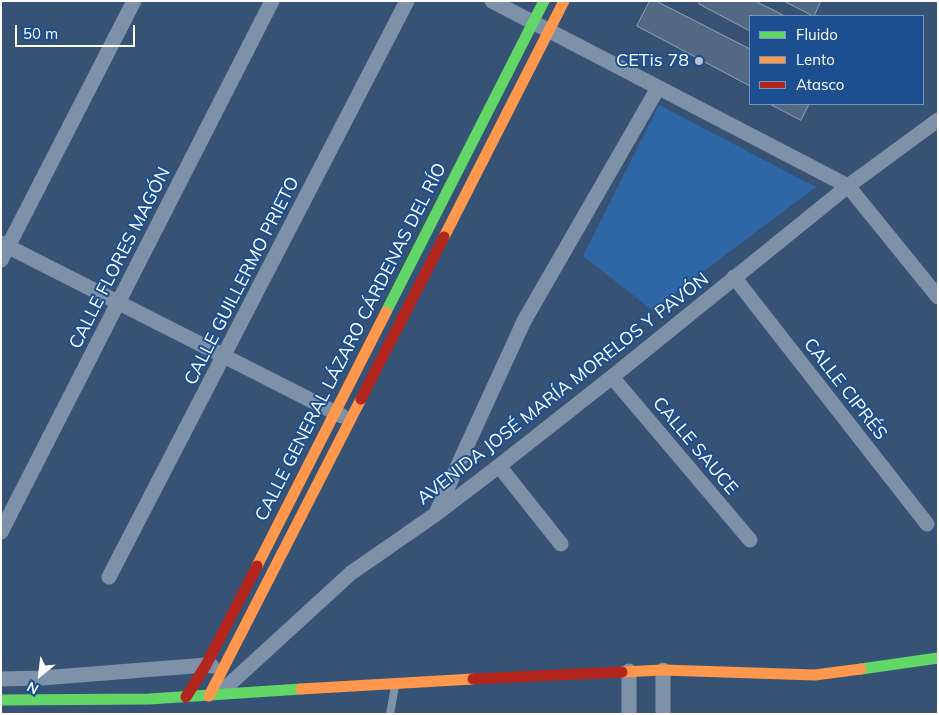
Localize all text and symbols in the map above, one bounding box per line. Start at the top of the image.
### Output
scale bar [18,15,138,47]
legend [749,15,924,105]
text: 50 m [23,24,58,43]
text: Fluido [796,25,838,44]
place label: CETis 78 [616,50,689,72]
text: Lento [796,50,835,69]
marker: CETis 78 [693,55,705,67]
text: Atasco [796,75,844,94]
street label: CALLE GENERAL LÁZARO CÁRDENAS DEL RÍO [251,159,451,525]
street label: CALLE FLORES MAGÓN [65,164,175,352]
street label: CALLE GUILLERMO PRIETO [180,173,304,389]
street label: AVENIDA JOSÉ MARÍA MORELOS Y PAVÓN [413,268,713,510]
street label: CALLE CIPRÉS [799,334,891,444]
street label: CALLE SAUCE [648,393,742,499]
north arrow [15,650,65,700]
text: N [24,678,42,699]

